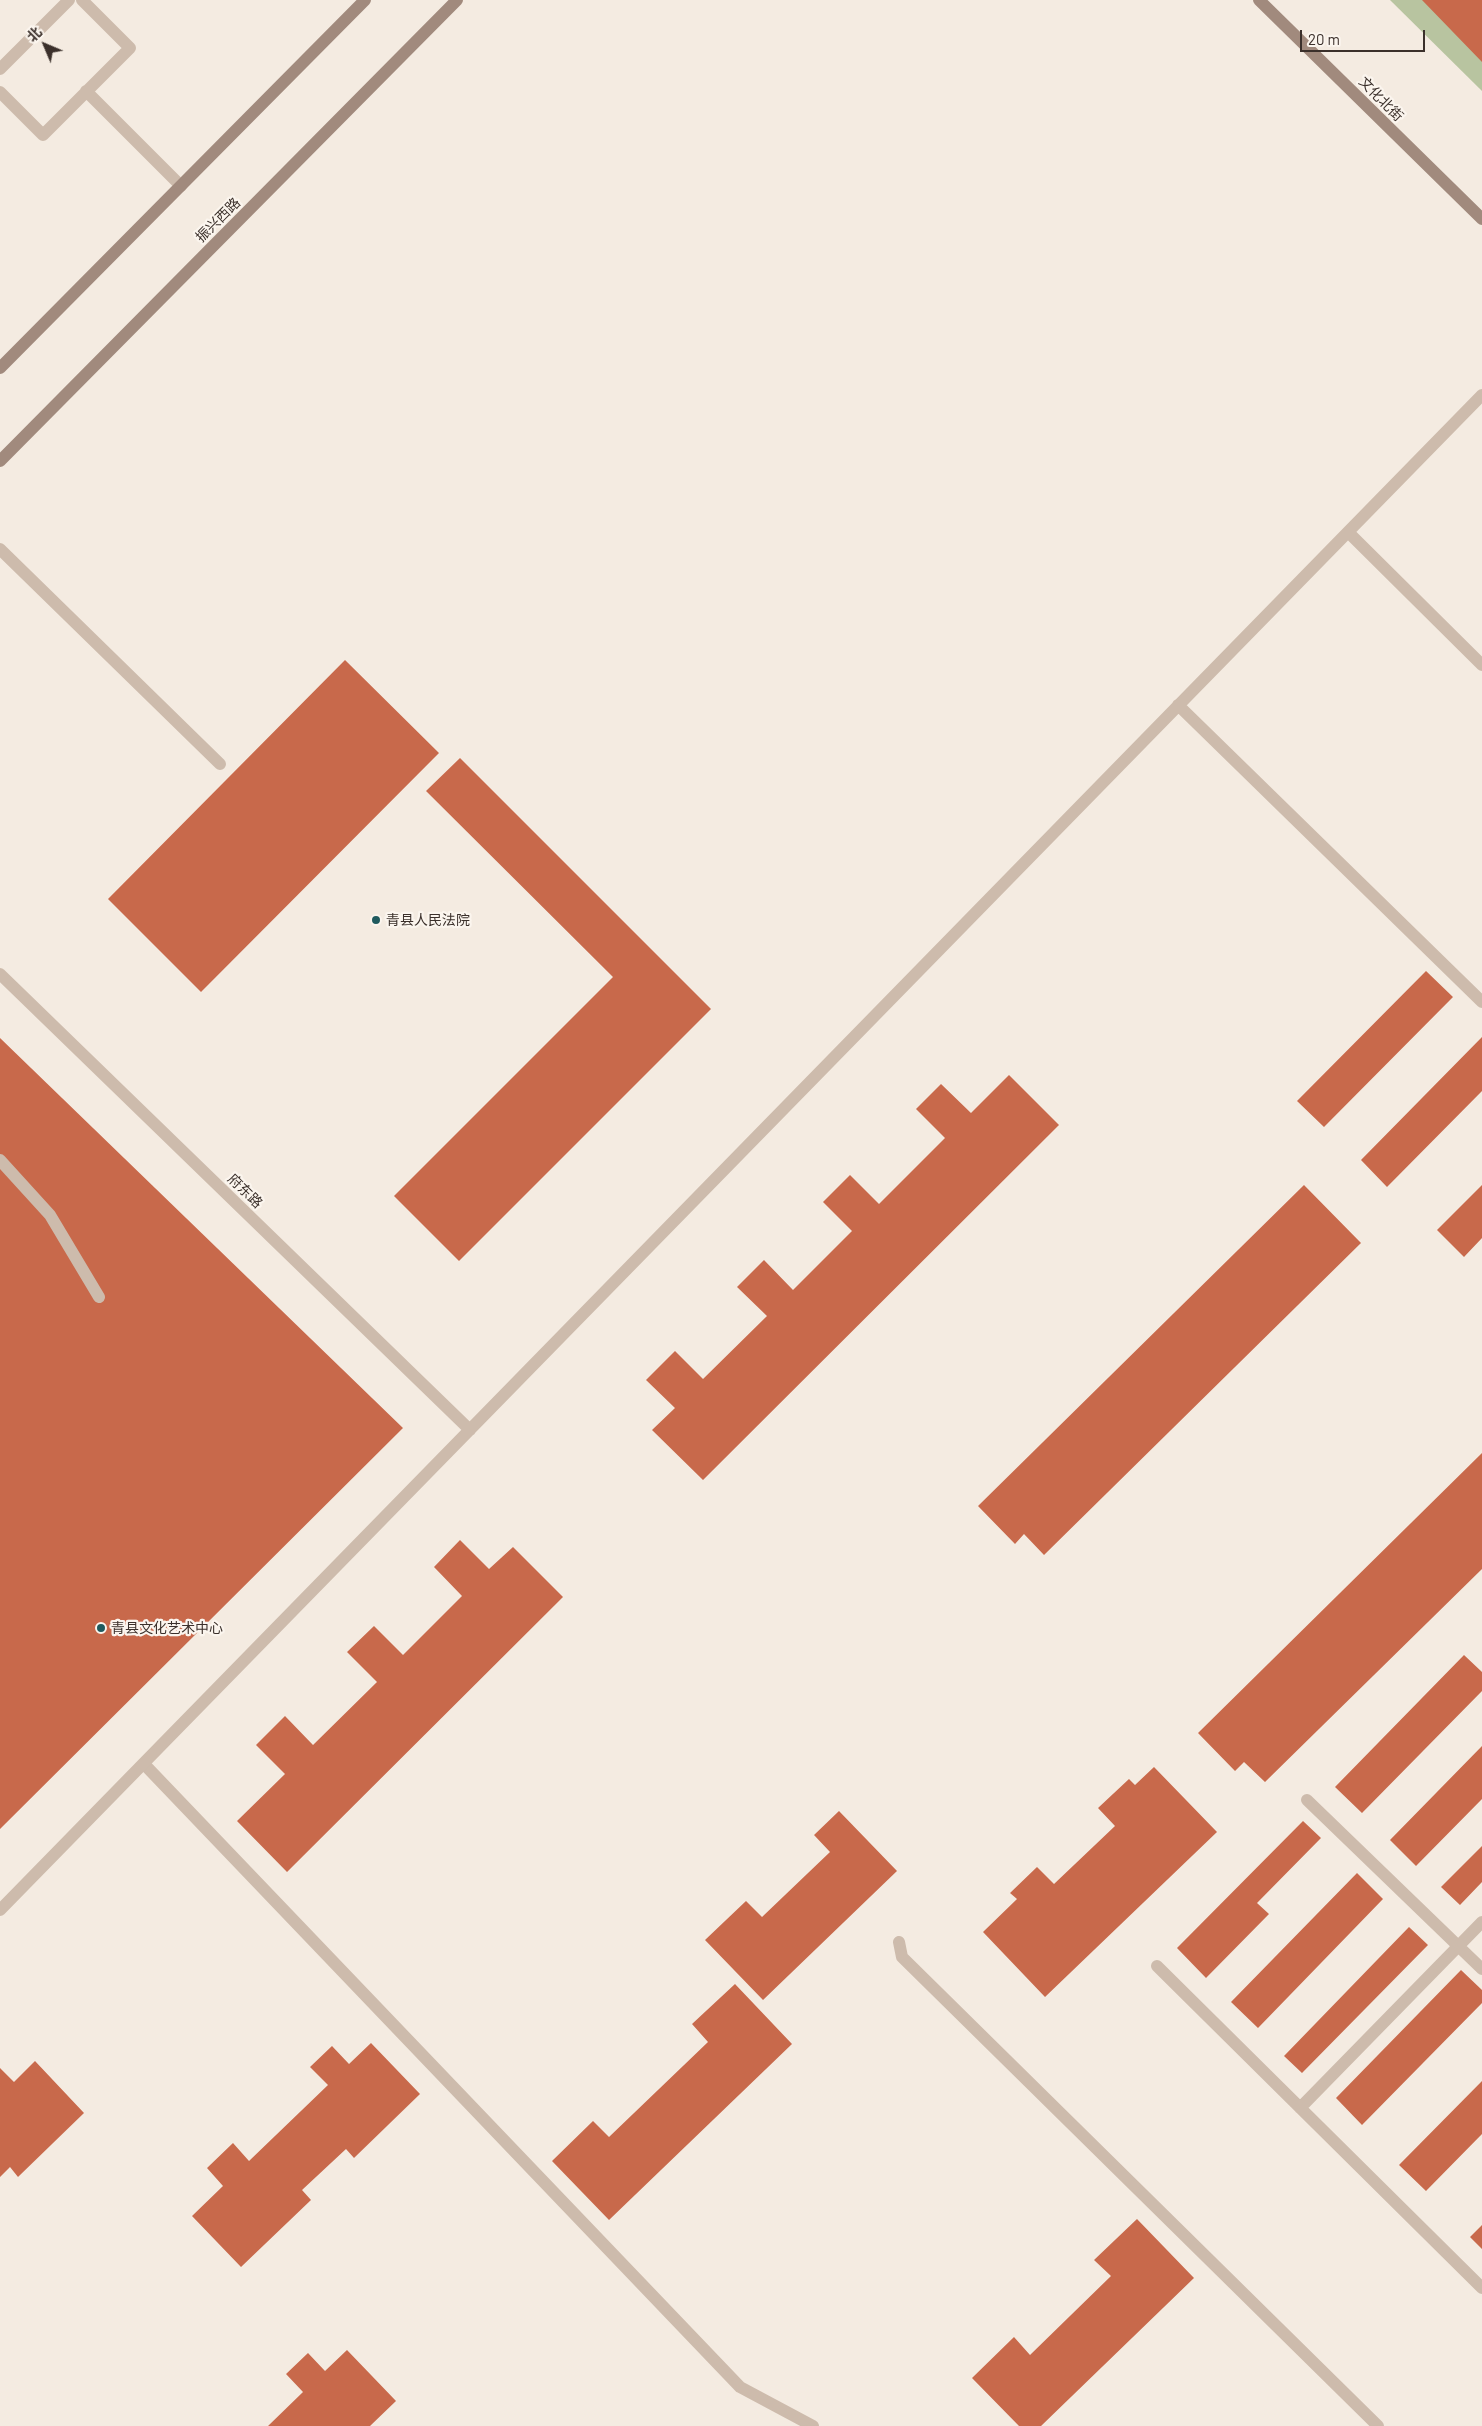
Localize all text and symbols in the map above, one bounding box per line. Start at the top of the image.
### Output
north arrow [20,20,70,70]
scale bar [1302,20,1427,52]
text: 北 [23,23,45,45]
text: 20 m [1308,30,1340,48]
street label: 文化北街 [1355,73,1407,125]
street label: 振兴西路 [192,194,244,246]
place label: 青县人民法院 [386,912,470,928]
marker: 青县人民法院 [370,914,382,926]
street label: 府东路 [224,1170,266,1212]
place label: 青县文化艺术中心 [111,1620,223,1636]
marker: 青县文化艺术中心 [95,1622,107,1634]

